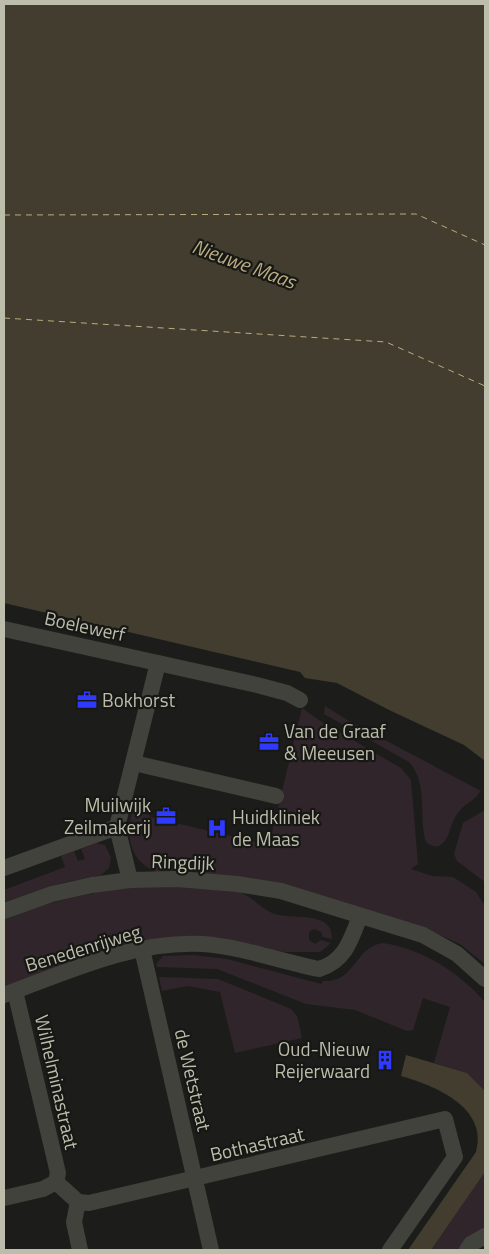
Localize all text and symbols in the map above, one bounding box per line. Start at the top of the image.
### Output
water label: Nieuwe Maas [188,230,302,297]
street label: Boelewerf [42,603,129,648]
place label: Bokhorst [102,685,175,714]
office icon: Bokhorst [76,689,98,711]
place label: Van de Graaf & Meeusen [284,716,387,767]
office icon: Van de Graaf & Meeusen [258,731,280,753]
place label: Muilwijk Zeilmakerij [64,790,151,841]
place label: Huidkliniek de Maas [232,802,320,853]
office icon: Muilwijk Zeilmakerij [155,805,177,827]
hospital icon: Huidkliniek de Maas [206,817,228,839]
street label: Ringdijk [151,846,215,877]
street label: Benedenrijweg [21,916,144,979]
street label: Wilhelminastraat [28,1012,87,1152]
street label: de Wetstraat [168,1026,219,1134]
place label: Oud-Nieuw Reijerwaard [275,1034,370,1085]
building icon: Oud-Nieuw Reijerwaard [374,1049,396,1071]
street label: Bothastraat [207,1119,307,1168]

